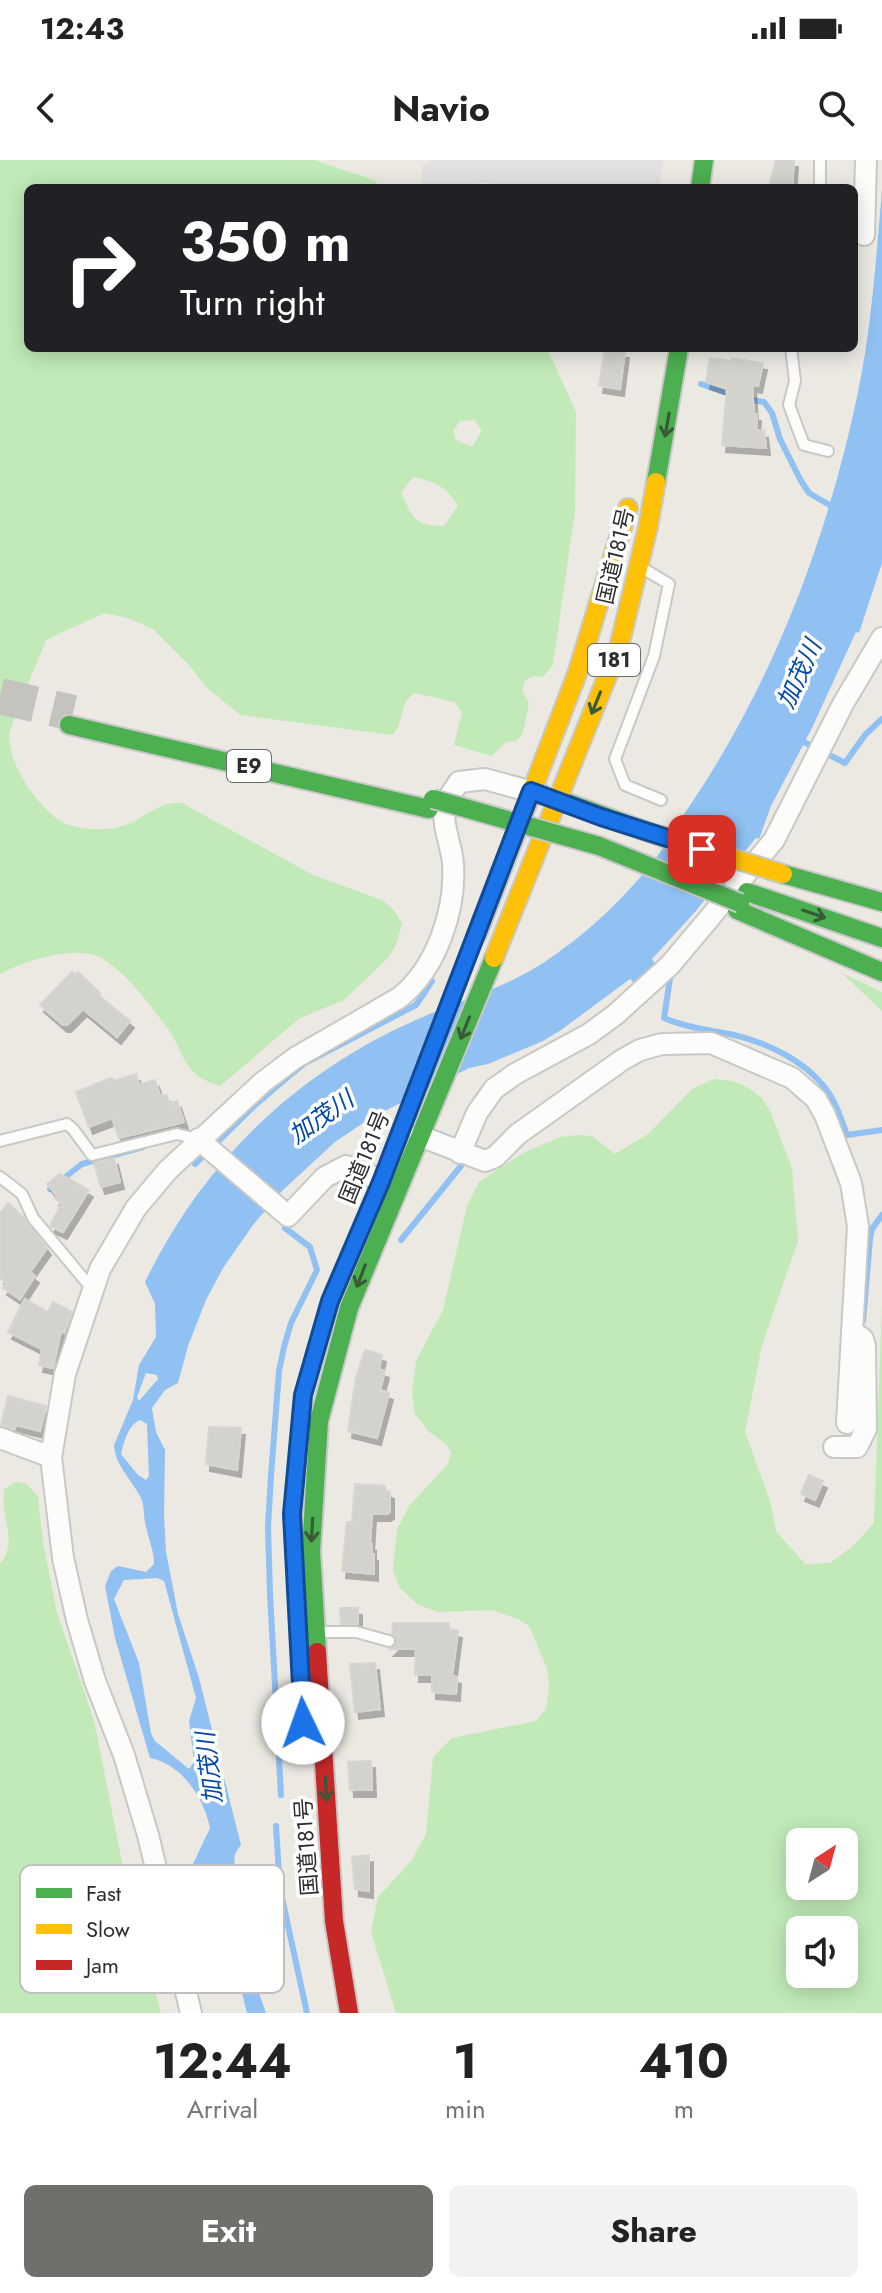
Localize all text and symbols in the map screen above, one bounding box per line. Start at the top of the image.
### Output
text: 12:43 [40,7,124,50]
text: Navio [392,82,490,134]
icon: back [24,86,68,130]
icon: search [814,86,858,130]
text: 350 m [180,201,351,282]
icon: right [48,216,152,320]
text: Turn right [180,276,325,328]
one-way arrow [658,412,673,437]
street label: 国道181号 [588,505,642,607]
water label: 加茂川 [768,631,831,714]
road number: 181 [588,644,640,676]
one-way arrow [587,690,602,715]
road number: E9 [227,750,271,782]
pin [668,815,736,883]
icon: arrive [680,827,724,871]
one-way arrow [801,908,826,923]
one-way arrow [457,1015,472,1040]
water label: 加茂川 [281,1080,363,1152]
street label: 国道181号 [331,1106,397,1208]
one-way arrow [353,1263,368,1288]
one-way arrow [305,1516,320,1543]
position arrow [261,1681,345,1765]
water label: 加茂川 [187,1727,231,1806]
one-way arrow [319,1775,334,1802]
street label: 国道181号 [287,1797,325,1897]
north arrow [786,1828,858,1900]
map controls [786,1828,858,1988]
legend [20,1865,284,1993]
text: Fast [86,1877,122,1909]
text: Slow [86,1913,130,1945]
button: sound [786,1916,858,1988]
text: Jam [83,1949,119,1981]
text: 12:44 [153,2027,292,2096]
text: 1 [453,2027,478,2096]
text: 410 [639,2027,729,2096]
text: Arrival [187,2090,258,2128]
text: min [445,2090,486,2128]
text: m [674,2090,694,2128]
button: Exit [24,2185,433,2277]
button: Share [449,2185,858,2277]

